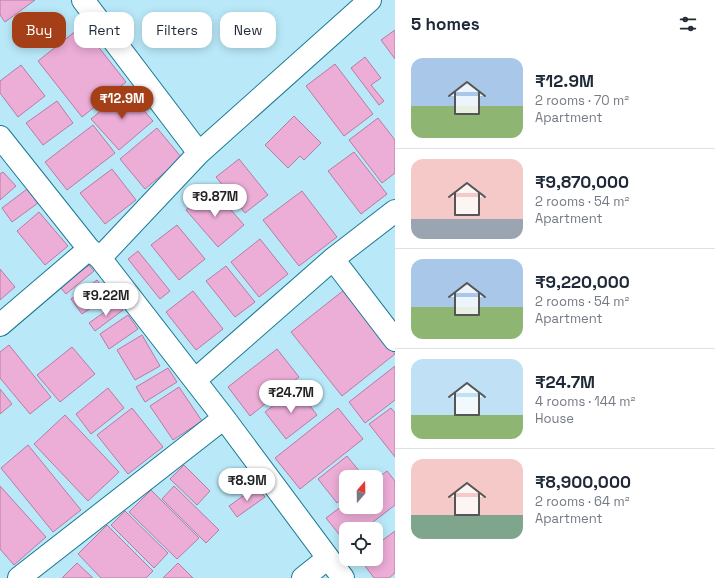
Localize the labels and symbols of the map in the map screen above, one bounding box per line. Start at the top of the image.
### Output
pin: ₹12.9M [89,86,155,120]
pin: ₹9.87M [182,184,248,218]
pin: ₹9.22M [73,283,139,317]
pin: ₹24.7M [258,380,324,414]
pin: ₹8.9M [219,468,275,502]
north arrow [339,470,383,514]

